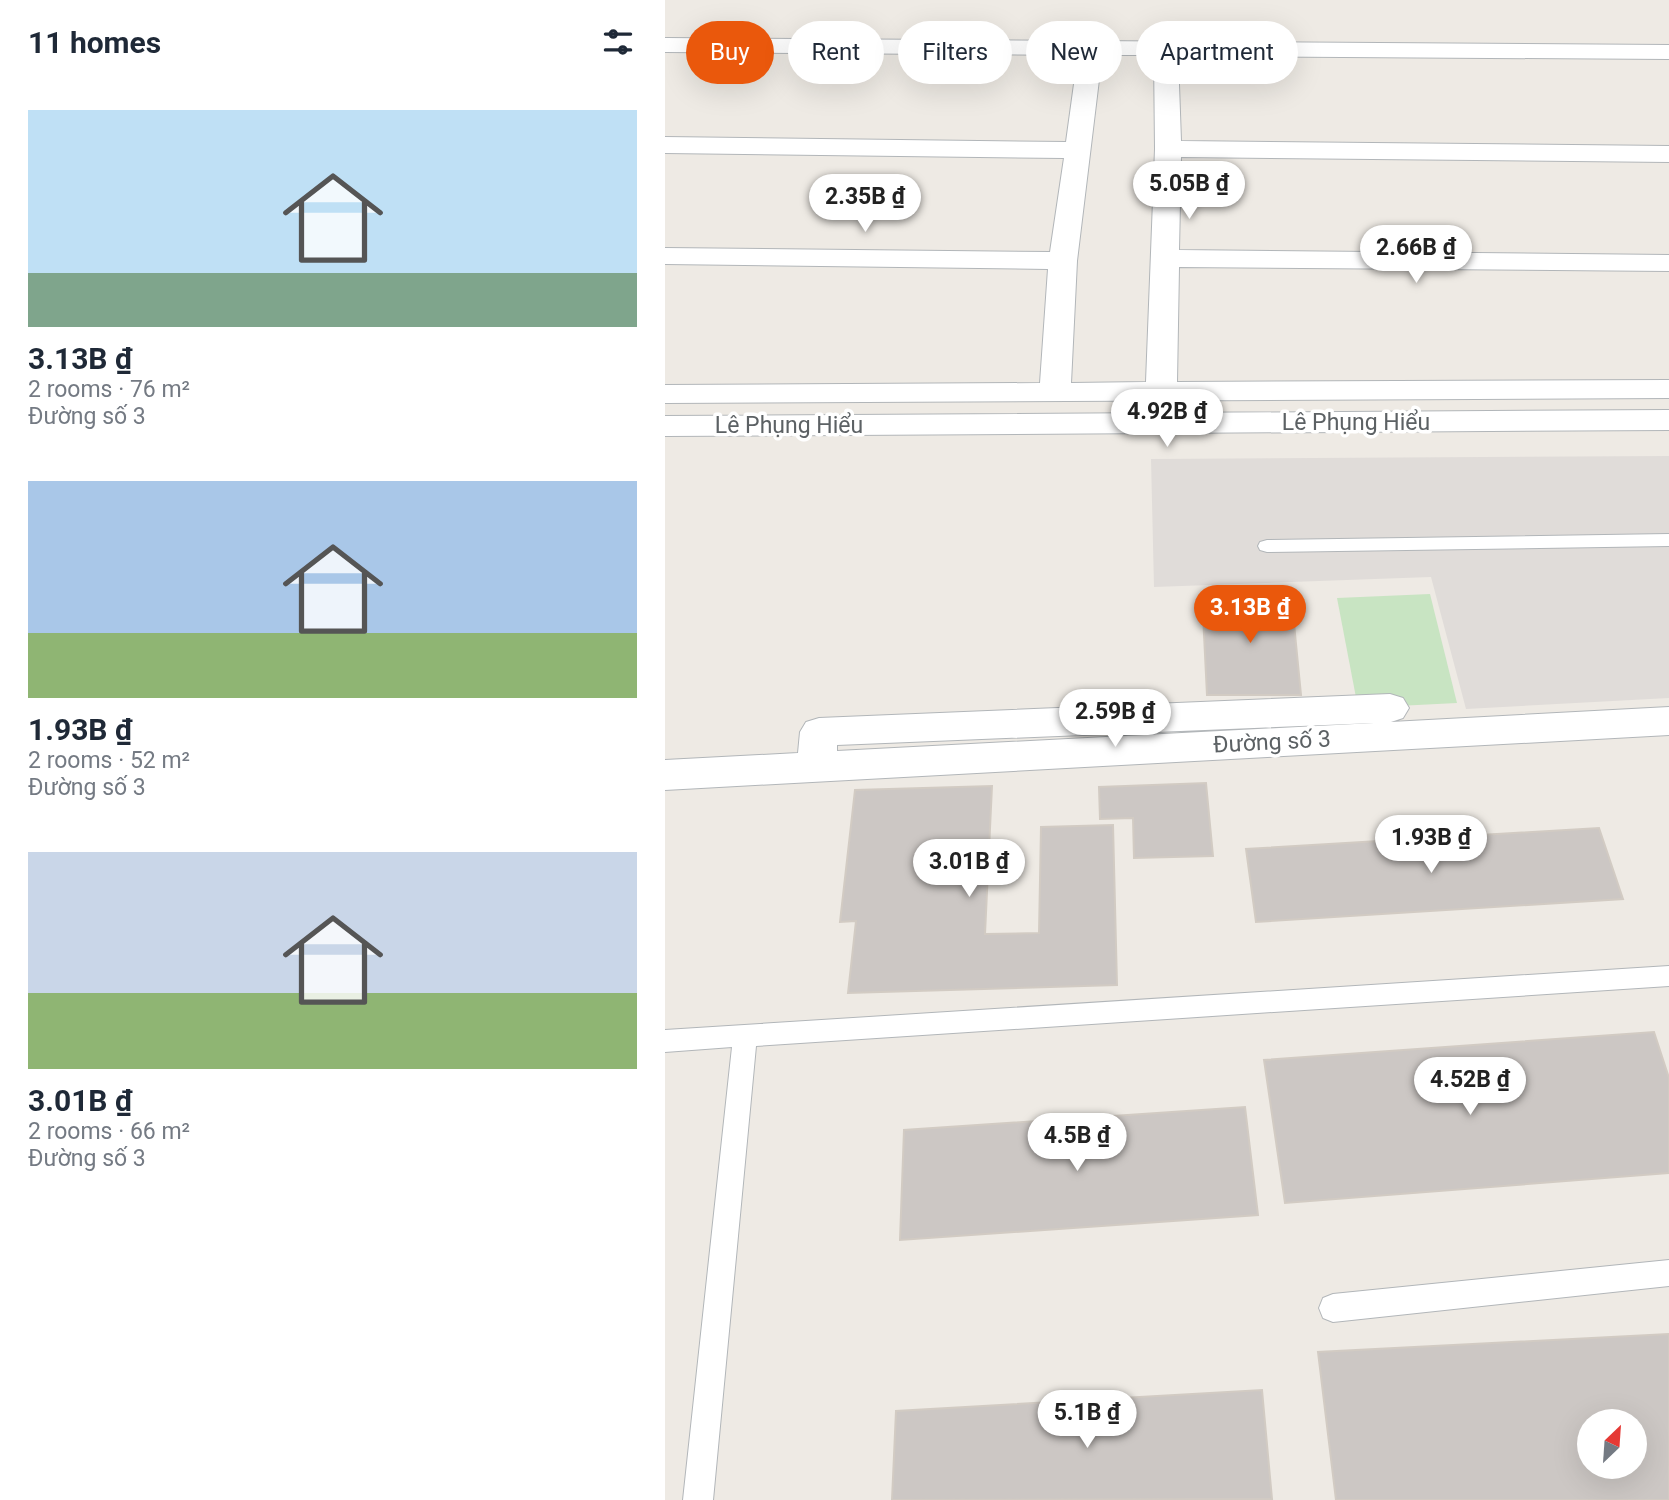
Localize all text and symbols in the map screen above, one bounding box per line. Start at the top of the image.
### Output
chip: Buy [686,21,774,84]
chip: Rent [788,21,884,84]
chip: Filters [898,21,1012,84]
chip: New [1026,21,1122,84]
chip: Apartment [1136,21,1298,84]
icon: filters [599,23,637,61]
text: 11 homes [28,25,161,60]
icon: home [270,155,396,281]
pin: 5.05B ₫ [1124,162,1254,221]
text: 5.05B ₫ [1149,170,1229,197]
pin: 2.35B ₫ [800,174,930,234]
text: 2.35B ₫ [825,183,905,210]
pin: 2.66B ₫ [1351,226,1481,285]
text: 2.66B ₫ [1376,234,1456,261]
text: 3.13B ₫ [28,341,132,376]
text: 2 rooms · 76 m² [28,376,190,403]
pin: 4.92B ₫ [1102,390,1232,449]
text: 4.92B ₫ [1127,398,1207,425]
text: Đường số 3 [28,403,146,430]
street label: Lê Phụng Hiểu [1282,409,1430,436]
street label: Lê Phụng Hiểu [715,412,863,439]
icon: home [270,526,396,652]
pin: 3.13B ₫ [1185,586,1315,645]
text: 3.13B ₫ [1210,594,1290,621]
pin: 2.59B ₫ [1050,690,1180,749]
text: 2.59B ₫ [1075,698,1155,725]
text: 1.93B ₫ [28,712,132,747]
street label: Đường số 3 [1212,725,1332,759]
text: 2 rooms · 52 m² [28,747,190,774]
text: Đường số 3 [28,774,146,801]
pin: 1.93B ₫ [1366,816,1496,875]
text: 1.93B ₫ [1391,824,1471,851]
pin: 3.01B ₫ [904,839,1034,899]
text: 3.01B ₫ [929,848,1009,875]
icon: home [270,897,396,1023]
pin: 4.52B ₫ [1405,1058,1535,1117]
text: 4.52B ₫ [1430,1066,1510,1093]
text: 3.01B ₫ [28,1083,132,1118]
pin: 4.5B ₫ [1020,1114,1134,1173]
text: 2 rooms · 66 m² [28,1118,190,1145]
text: 4.5B ₫ [1044,1122,1110,1149]
text: Đường số 3 [28,1145,146,1172]
pin: 5.1B ₫ [1030,1390,1144,1450]
text: 5.1B ₫ [1054,1399,1120,1426]
north arrow [1577,1409,1647,1479]
map controls [1577,1409,1647,1479]

